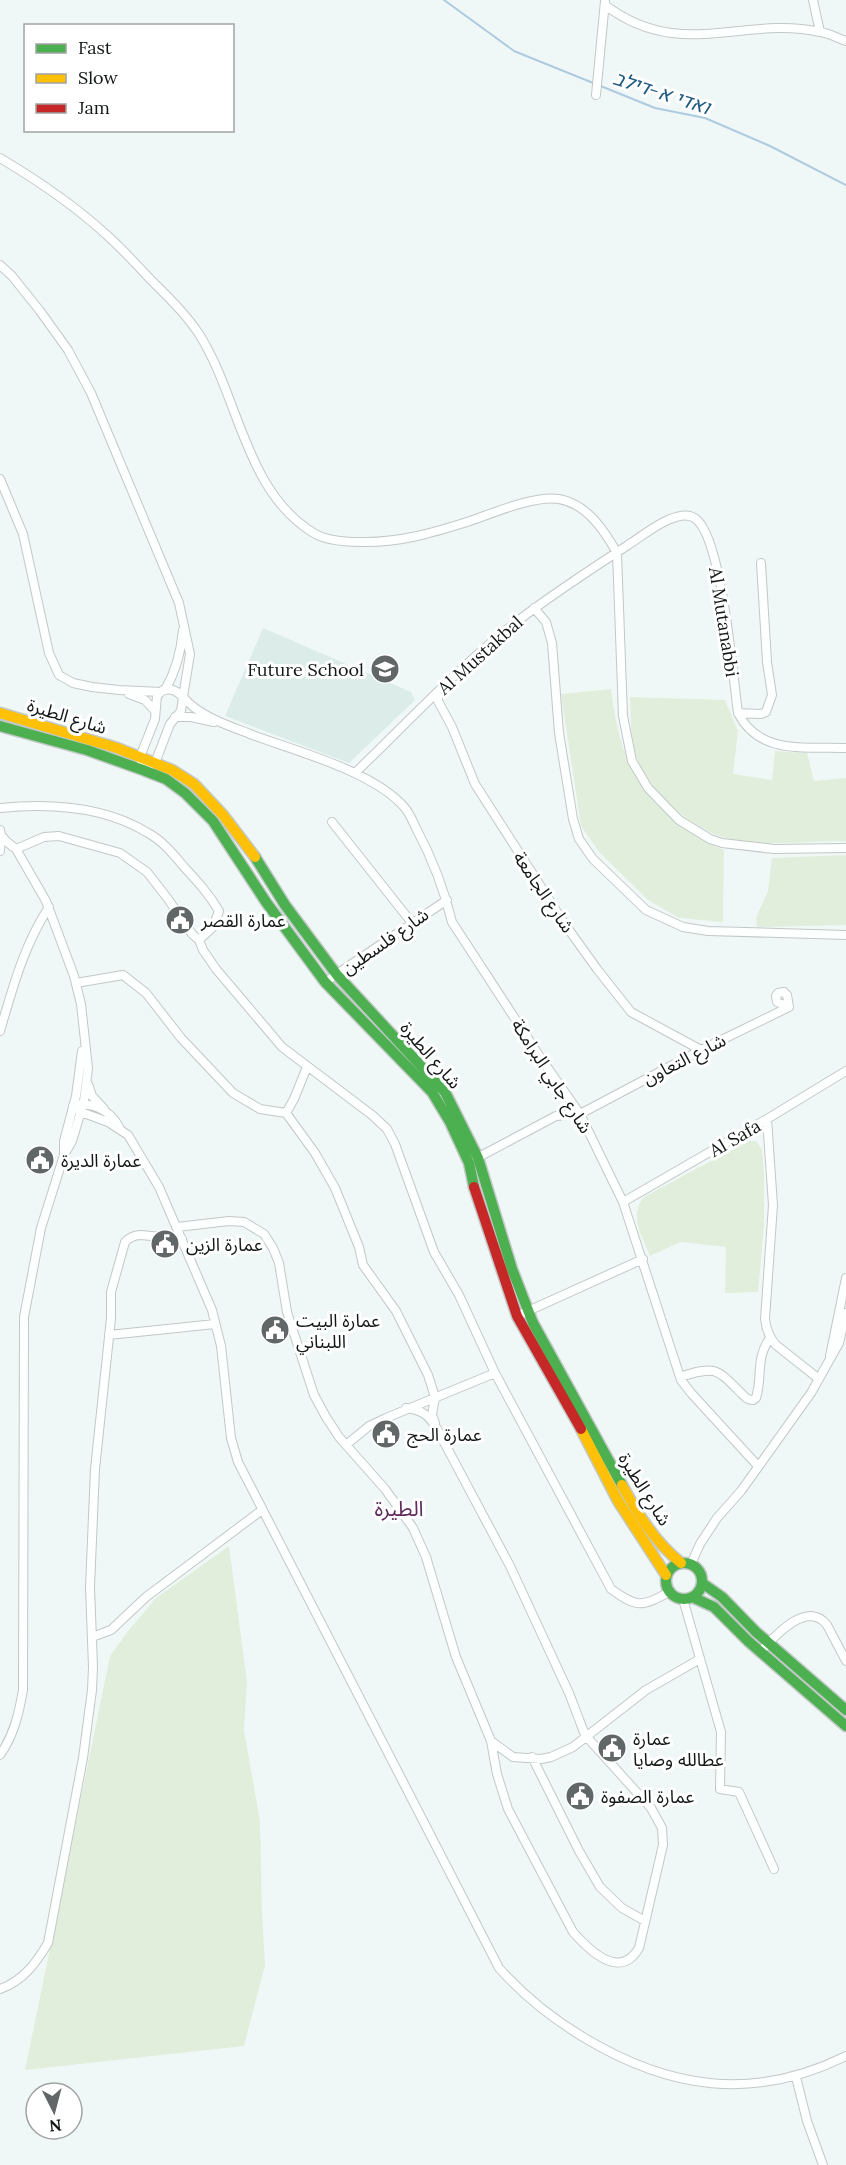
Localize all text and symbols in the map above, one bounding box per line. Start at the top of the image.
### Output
legend [24,24,234,132]
text: Fast [78,36,112,59]
water label: ואדי א-דילב [610,65,715,120]
text: Slow [78,66,118,89]
text: Jam [77,96,110,119]
street label: Al Mutanabbi [704,565,744,678]
street label: Al Mustakbal [432,611,528,700]
school or university icon: Future School [369,653,401,685]
place label: Future School [247,658,364,681]
street label: شارع الطيرة [24,693,110,742]
street label: شارع الجامعة [506,847,580,939]
street label: شارع فلسطين [337,903,435,982]
public building icon: عمارة القصر [164,904,196,936]
place label: عمارة القصر [200,909,286,932]
street label: شارع جابي البرامكة [504,1014,598,1139]
street label: شارع الطيرة [393,1017,467,1095]
street label: شارع التعاون [638,1028,731,1092]
street label: Al Safa [704,1114,765,1162]
public building icon: عمارة الديرة [24,1144,56,1176]
place label: عمارة الديرة [61,1149,141,1172]
public building icon: عمارة الزين [149,1228,181,1260]
place label: عمارة الزين [186,1233,263,1256]
place label: عمارة البيت اللبناني [296,1309,380,1355]
public building icon: عمارة البيت اللبناني [259,1314,291,1346]
public building icon: عمارة الحج [370,1418,402,1450]
place label: عمارة الحج [407,1423,482,1448]
street label: شارع الطيرة [611,1448,676,1531]
district label: الطيرة [374,1495,424,1522]
place label: عمارة عطالله وصايا [633,1727,724,1771]
public building icon: عمارة عطالله وصايا [596,1732,628,1764]
public building icon: عمارة الصفوة [564,1780,596,1812]
place label: عمارة الصفوة [601,1785,694,1808]
north arrow [24,2081,84,2141]
text: N [48,2115,63,2137]

